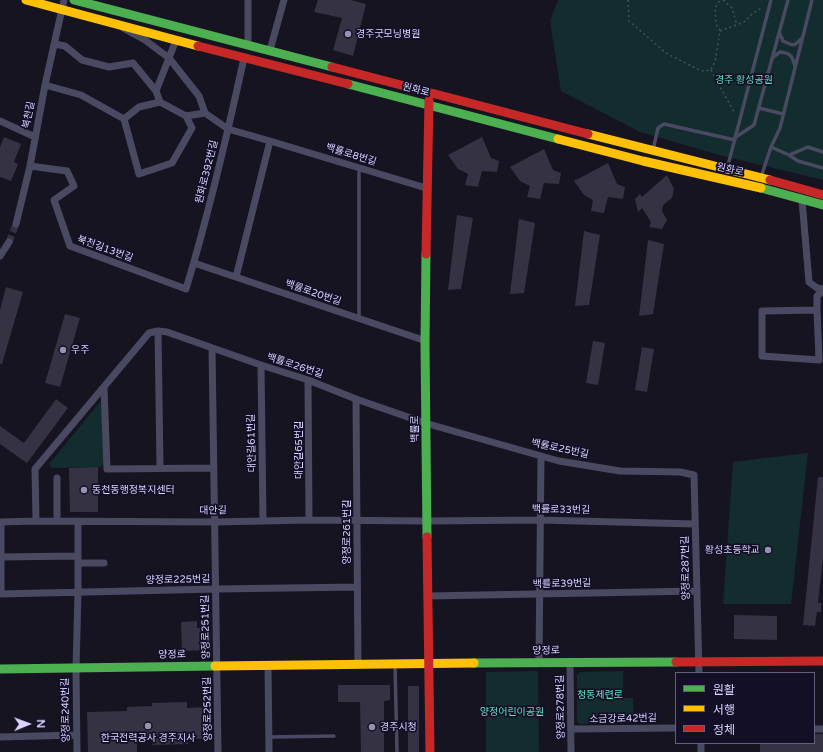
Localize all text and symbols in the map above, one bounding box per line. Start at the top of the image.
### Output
place label: 경주굿모닝병원 [356,28,420,40]
marker: 경주굿모닝병원 [343,29,353,39]
park label: 경주 황성공원 [715,74,773,86]
street label: 원화로 [401,81,431,99]
street label: 북천길 [20,100,38,130]
street label: 원화로392번길 [193,139,221,205]
street label: 백률로8번길 [324,142,378,168]
street label: 원화로 [715,161,745,179]
street label: 북천길13번길 [75,233,135,265]
street label: 백률로20번길 [283,278,343,308]
place label: 우주 [71,344,89,356]
marker: 우주 [58,345,68,355]
street label: 백률로26번길 [265,351,325,381]
street label: 대안길61번길 [245,414,259,472]
street label: 백률로 [409,415,421,443]
street label: 대안길65번길 [293,421,305,479]
street label: 백률로25번길 [530,437,590,461]
place label: 동천동행정복지센터 [92,484,175,496]
marker: 동천동행정복지센터 [79,485,89,495]
street label: 양정로261번길 [341,500,353,564]
street label: 백률로33번길 [532,503,590,517]
street label: 대안길 [199,505,227,517]
street label: 양정로287번길 [679,535,693,601]
place label: 황성초등학교 [705,544,760,556]
marker: 황성초등학교 [763,545,773,555]
street label: 양정로225번길 [145,573,211,587]
street label: 백률로39번길 [533,577,591,591]
street label: 양정로251번길 [199,594,213,660]
street label: 양정로 [532,645,560,657]
street label: 양정로 [158,649,186,661]
legend [675,672,815,744]
street label: 양정로278번길 [554,674,568,740]
street label: 양정로252번길 [201,676,215,742]
street label: 양정로240번길 [59,677,73,743]
text: 원활 [713,683,735,697]
park label: 청동제련로 [577,689,623,701]
text: 서행 [713,703,735,717]
north arrow [8,704,48,744]
park label: 양정어린이공원 [480,706,544,718]
street label: 소금강로42번길 [589,712,657,726]
text: N [34,719,47,728]
marker: 한국전력공사 경주지사 [143,721,153,731]
place label: 경주시청 [380,721,417,733]
marker: 경주시청 [367,722,377,732]
text: 정체 [713,723,735,737]
place label: 한국전력공사 경주지사 [101,732,195,744]

